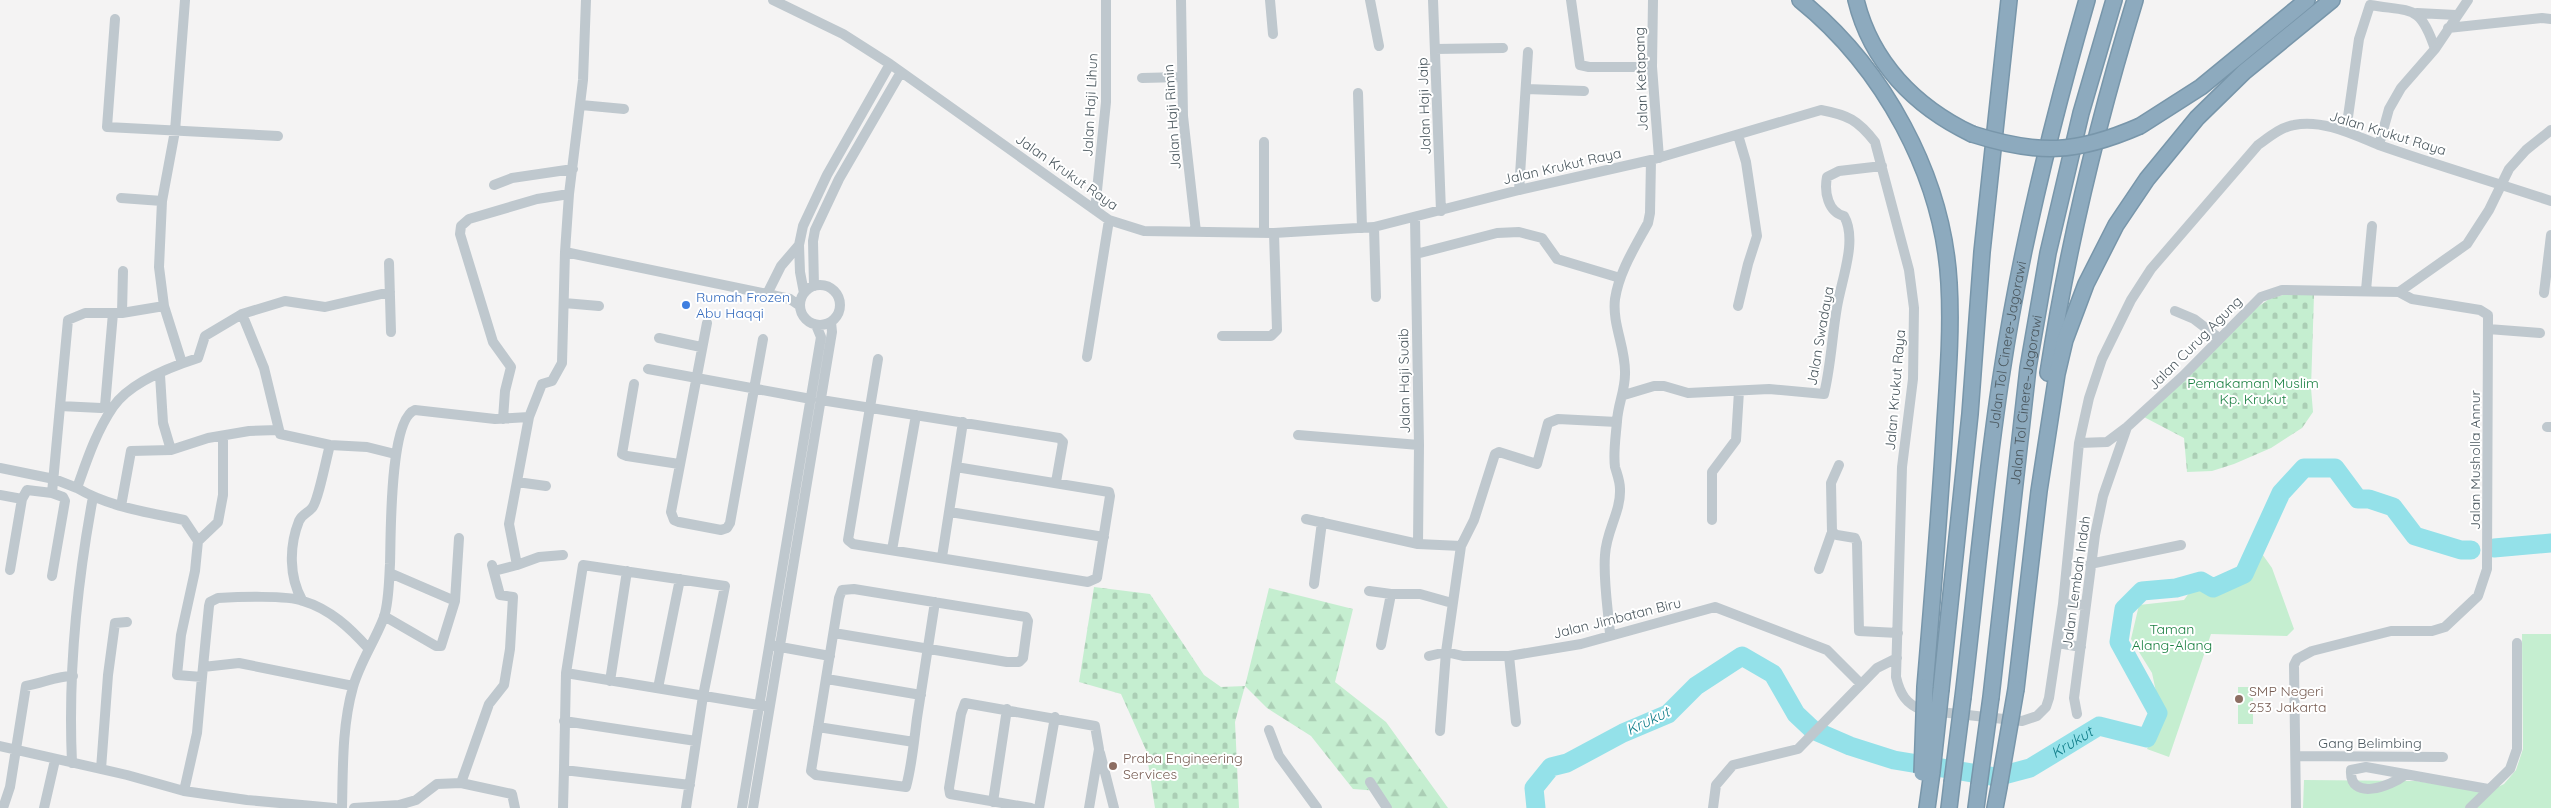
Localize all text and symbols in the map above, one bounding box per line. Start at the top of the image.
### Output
street label: Jalan Ketapang [1630,27,1652,131]
street label: Jalan Haji Lihun [1078,53,1102,157]
street label: Jalan Haji Jaip [1413,57,1435,155]
street label: Jalan Haji Rimin [1159,64,1185,170]
street label: Jalan Krukut Raya [2327,107,2449,159]
street label: Jalan Krukut Raya [1012,130,1122,214]
street label: Jalan Krukut Raya [1501,144,1623,188]
street label: Jalan Tol Cinere-Jagorawi [1985,259,2030,430]
street label: Jalan Swadaya [1802,285,1838,387]
place label: Rumah Frozen Abu Haqqi [696,288,790,322]
street label: Jalan Curug Agung [2144,292,2246,394]
marker: Rumah Frozen Abu Haqqi [680,299,692,311]
street label: Jalan Tol Cinere–Jagorawi [2006,314,2046,486]
street label: Jalan Haji Suaib [1394,328,1414,434]
street label: Jalan Krukut Raya [1881,329,1909,451]
park label: Pemakaman Muslim Kp. Krukut [2187,374,2319,408]
street label: Jalan Musholla Annur [2466,389,2484,530]
street label: Jalan Lembah Indah [2058,515,2094,649]
street label: Jalan Jimbatan Biru [1551,593,1683,643]
park label: Taman Alang-Alang [2132,620,2212,654]
place label: SMP Negeri 253 Jakarta [2249,682,2327,716]
marker: SMP Negeri 253 Jakarta [2233,693,2245,705]
water label: Krukut [1623,701,1674,739]
water label: Krukut [2047,721,2098,762]
street label: Gang Belimbing [2318,734,2422,752]
place label: Praba Engineering Services [1123,749,1243,783]
marker: Praba Engineering Services [1107,760,1119,772]

